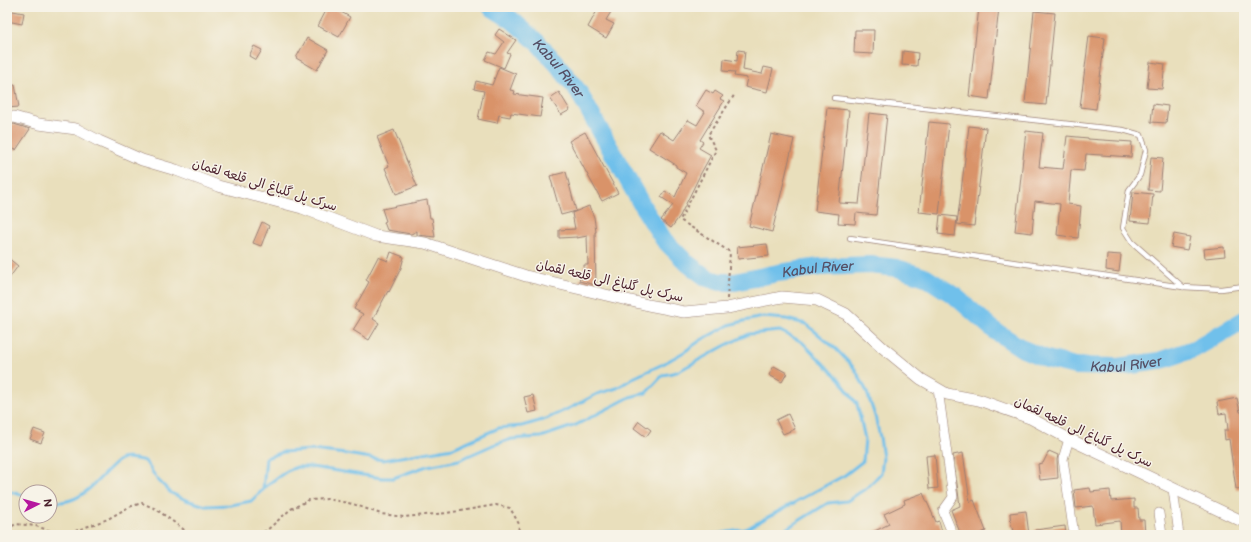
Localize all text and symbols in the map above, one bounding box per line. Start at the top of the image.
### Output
water label: Kabul River [529,35,588,101]
street label: سرک پل گلباغ الی قلعه لقمان [190,155,339,216]
street label: سرک پل گلباغ الی قلعه لقمان [534,256,685,307]
water label: Kabul River [781,258,855,281]
water label: Kabul River [1090,352,1165,376]
street label: سرک پل گلباغ الی قلعه لقمان [1011,393,1155,472]
north arrow [18,484,58,524]
text: N [41,498,54,508]

